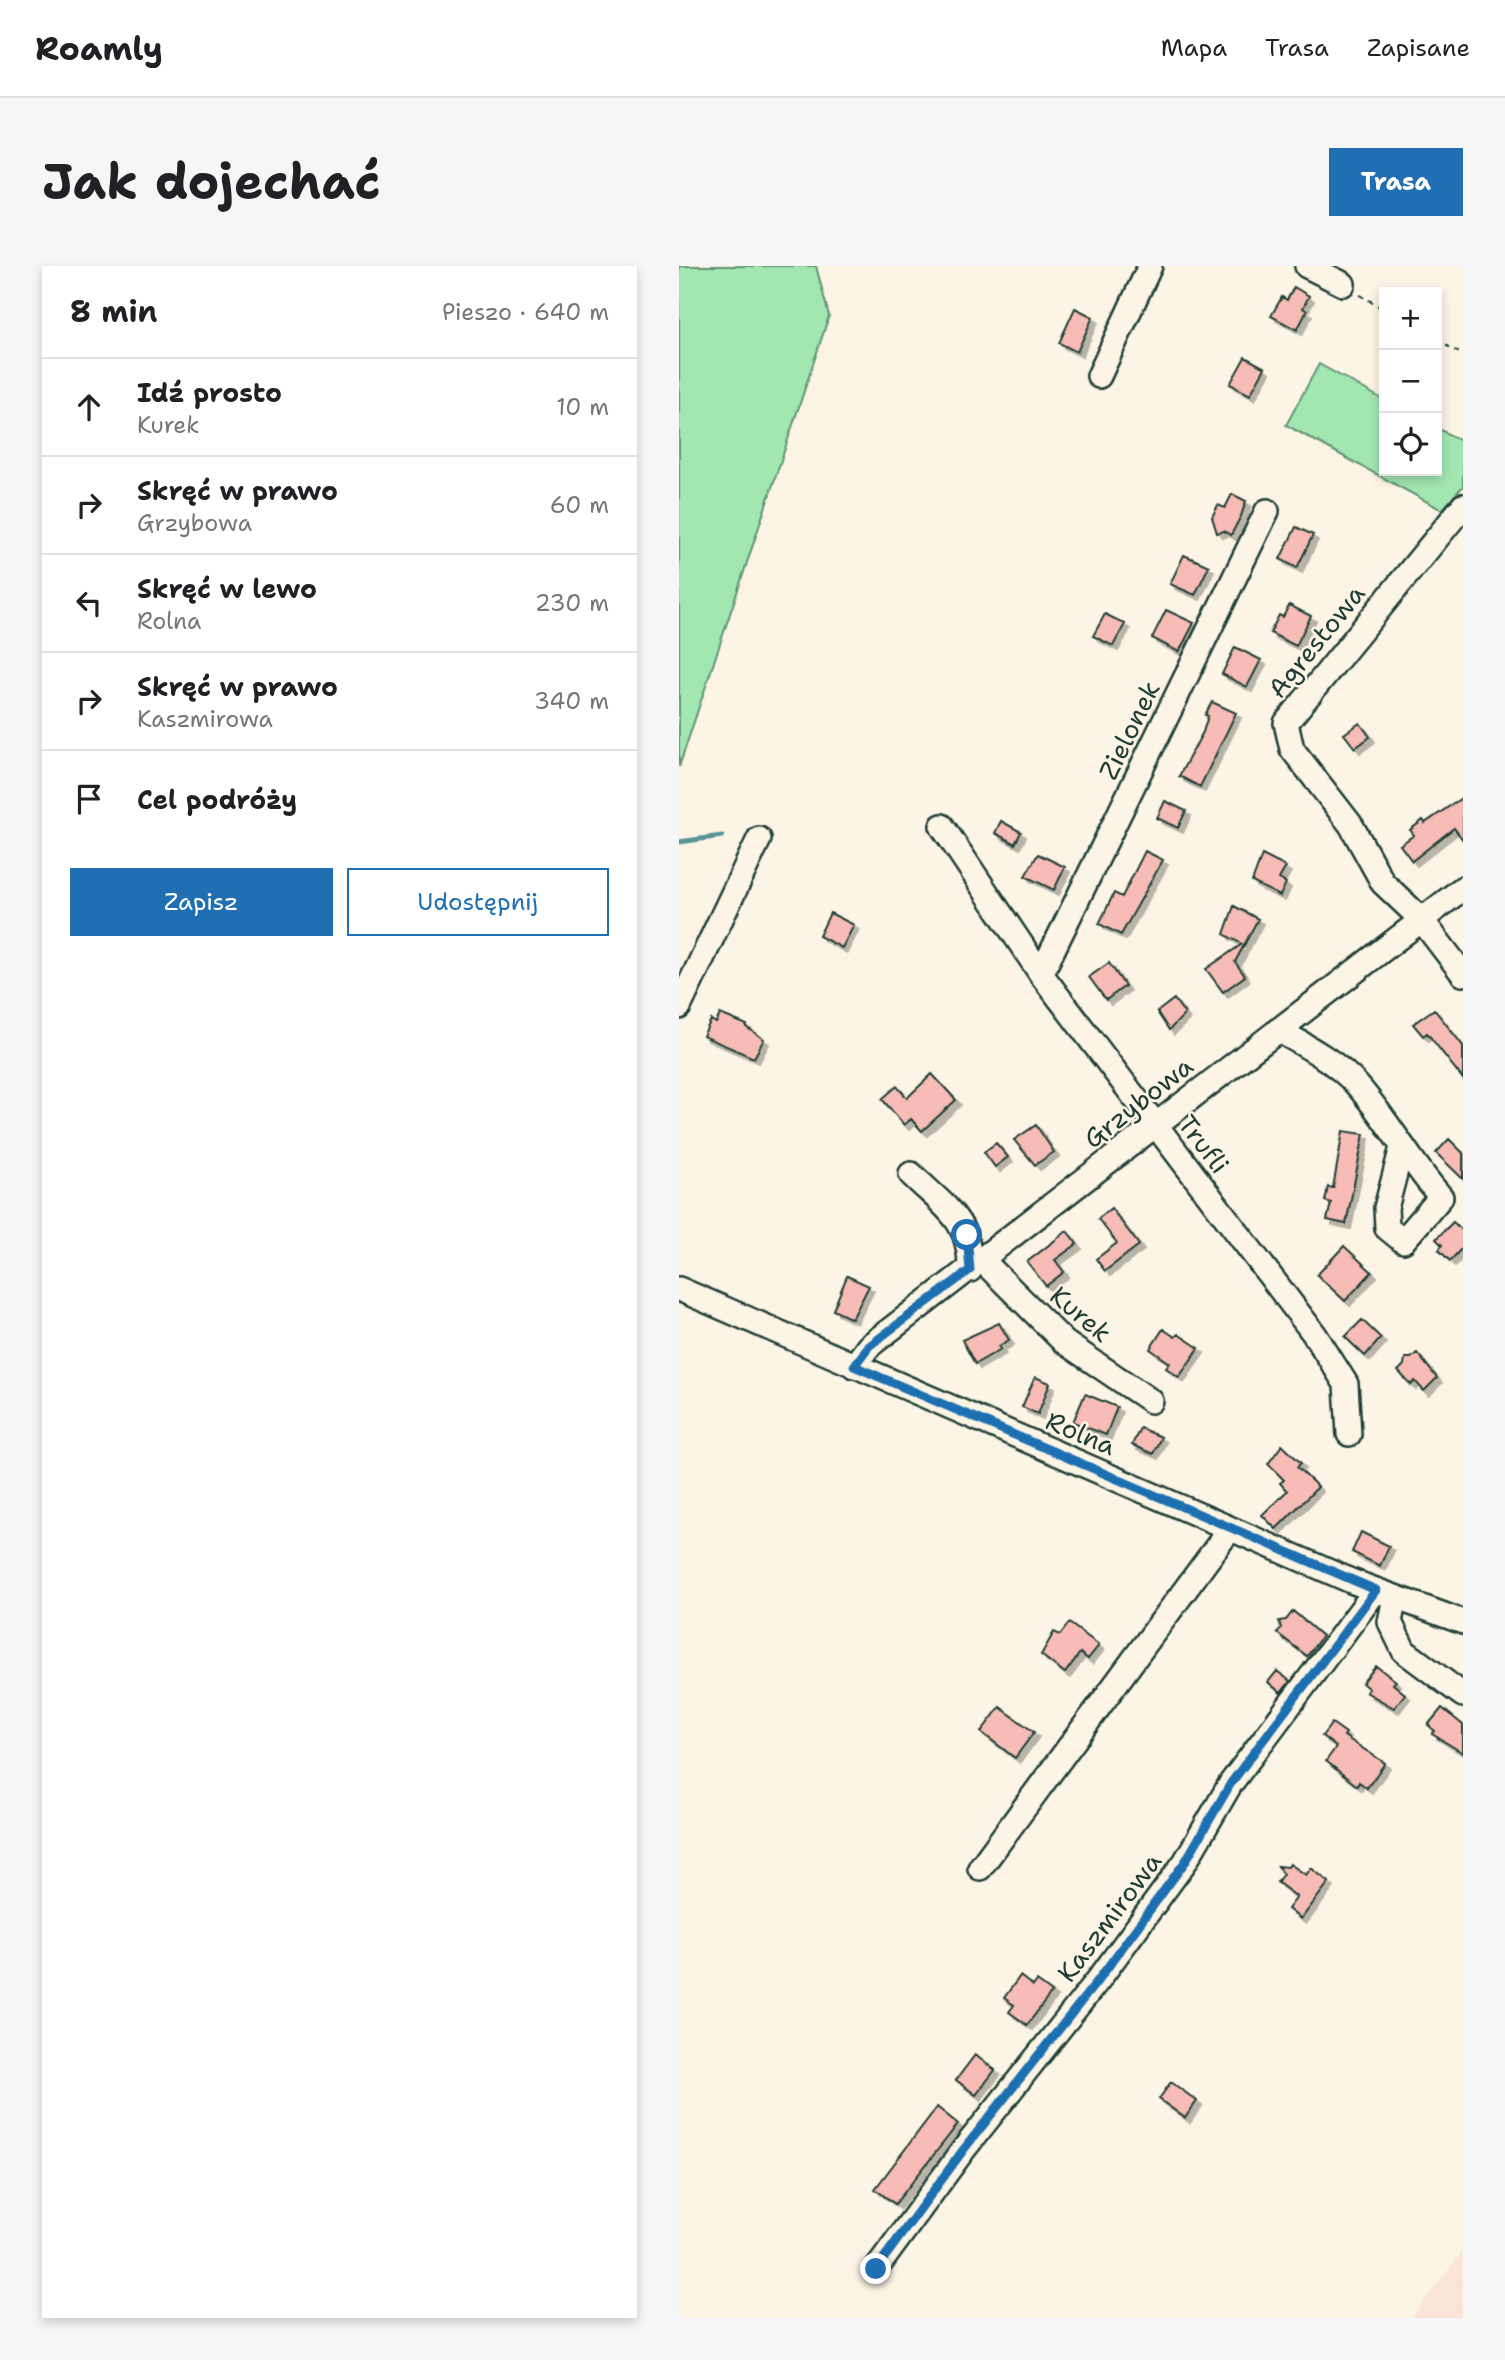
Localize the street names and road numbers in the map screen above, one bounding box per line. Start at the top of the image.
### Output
street label: Agrestowa [1259,577,1373,705]
street label: Zielonek [1090,675,1168,785]
street label: Grzybowa [1076,1048,1200,1156]
street label: Trufli [1170,1108,1238,1180]
street label: Kurek [1043,1278,1119,1350]
street label: Rolna [1041,1403,1121,1463]
street label: Kaszmirowa [1049,1845,1169,1989]

